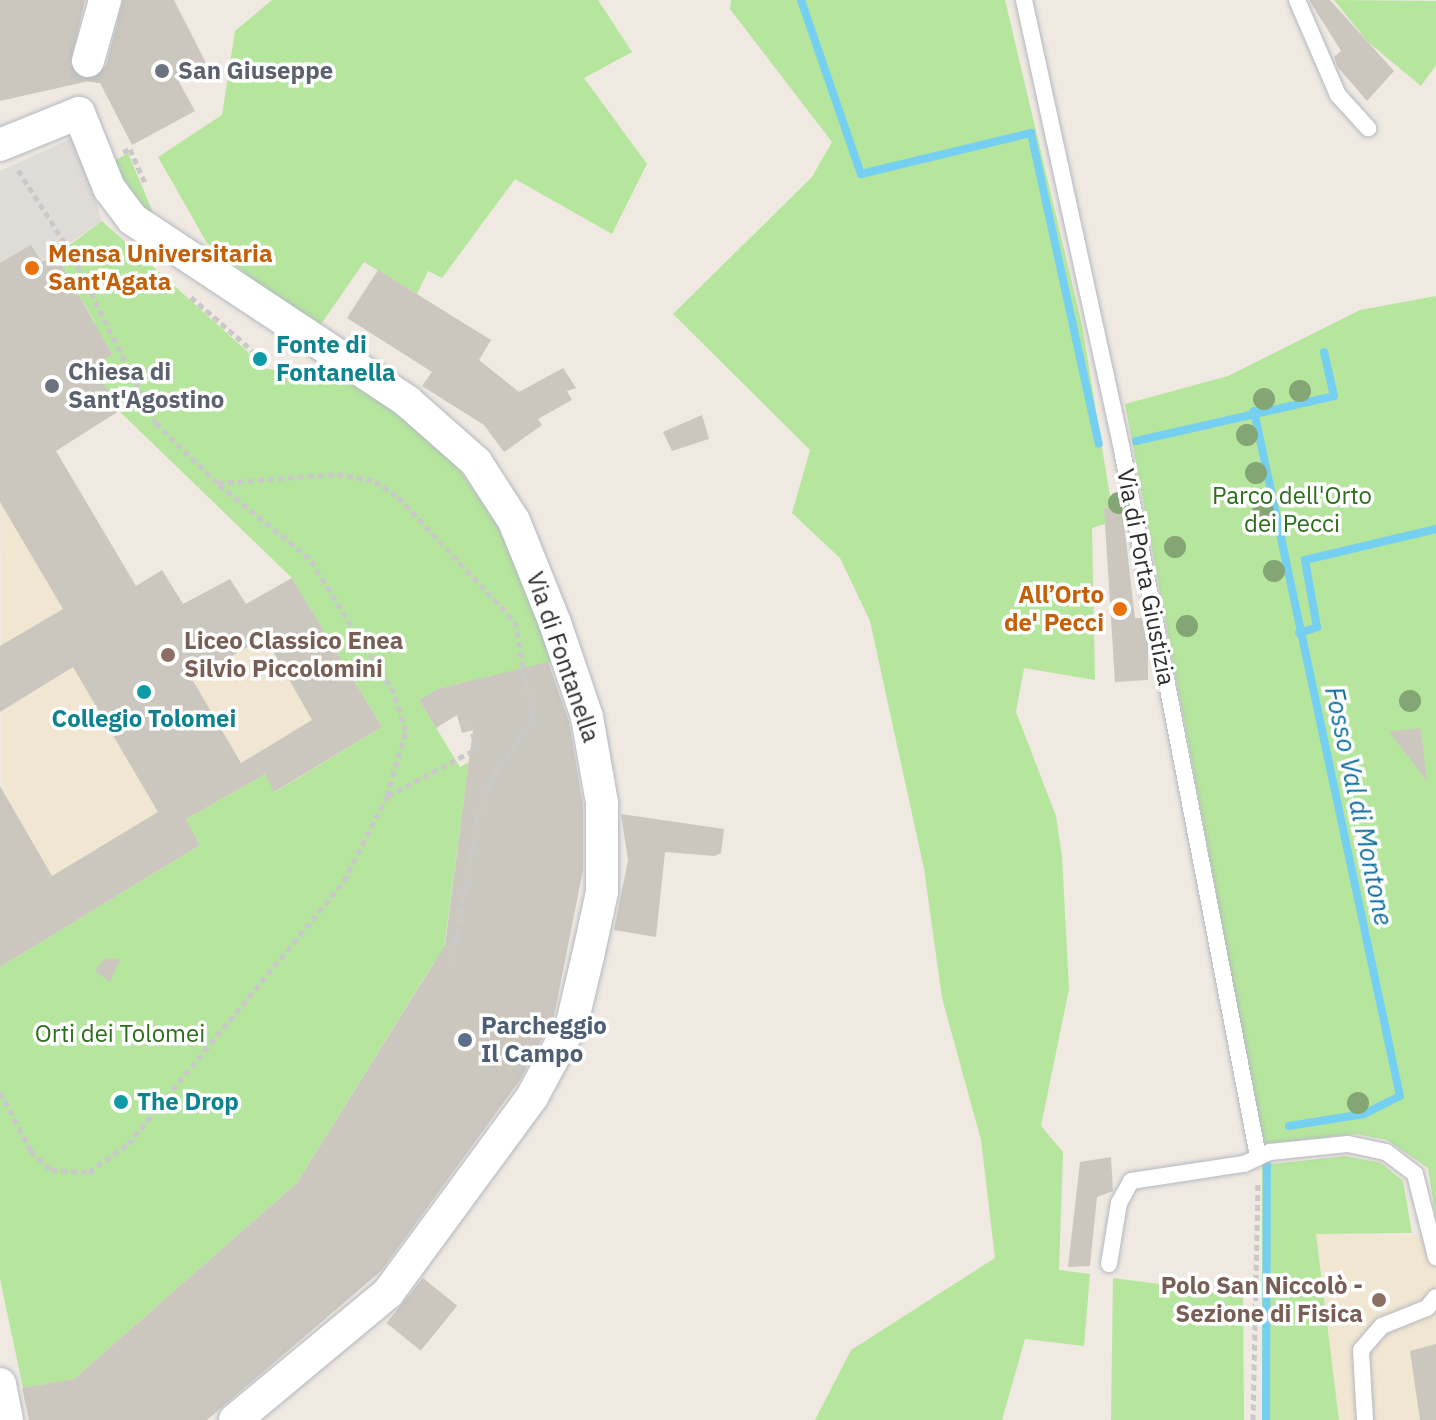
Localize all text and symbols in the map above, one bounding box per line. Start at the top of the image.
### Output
place label: San Giuseppe [178,57,333,85]
marker: San Giuseppe [153,62,171,80]
place label: Mensa Universitaria Sant'Agata [48,240,273,296]
marker: Mensa Universitaria Sant'Agata [23,259,41,277]
place label: Fonte di Fontanella [276,331,396,387]
marker: Fonte di Fontanella [251,350,269,368]
place label: Chiesa di Sant'Agostino [68,358,224,414]
marker: Chiesa di Sant'Agostino [43,377,61,395]
street label: Via di Porta Giustizia [1111,466,1181,688]
park label: Parco dell'Orto dei Pecci [1212,482,1372,538]
street label: Via di Fontanella [520,568,606,746]
place label: All’Orto de' Pecci [1004,581,1104,637]
marker: All’Orto de' Pecci [1111,600,1129,618]
place label: Liceo Classico Enea Silvio Piccolomini [184,627,404,683]
marker: Liceo Classico Enea Silvio Piccolomini [159,646,177,664]
marker: Collegio Tolomei [135,683,153,701]
water label: Fosso Val di Montone [1318,684,1400,928]
place label: Collegio Tolomei [52,705,236,733]
place label: Parcheggio Il Campo [481,1012,607,1068]
park label: Orti dei Tolomei [35,1020,205,1048]
marker: Parcheggio Il Campo [456,1031,474,1049]
place label: The Drop [137,1088,239,1116]
marker: The Drop [112,1093,130,1111]
place label: Polo San Niccolò - Sezione di Fisica [1161,1272,1363,1328]
marker: Polo San Niccolò - Sezione di Fisica [1370,1291,1388,1309]

